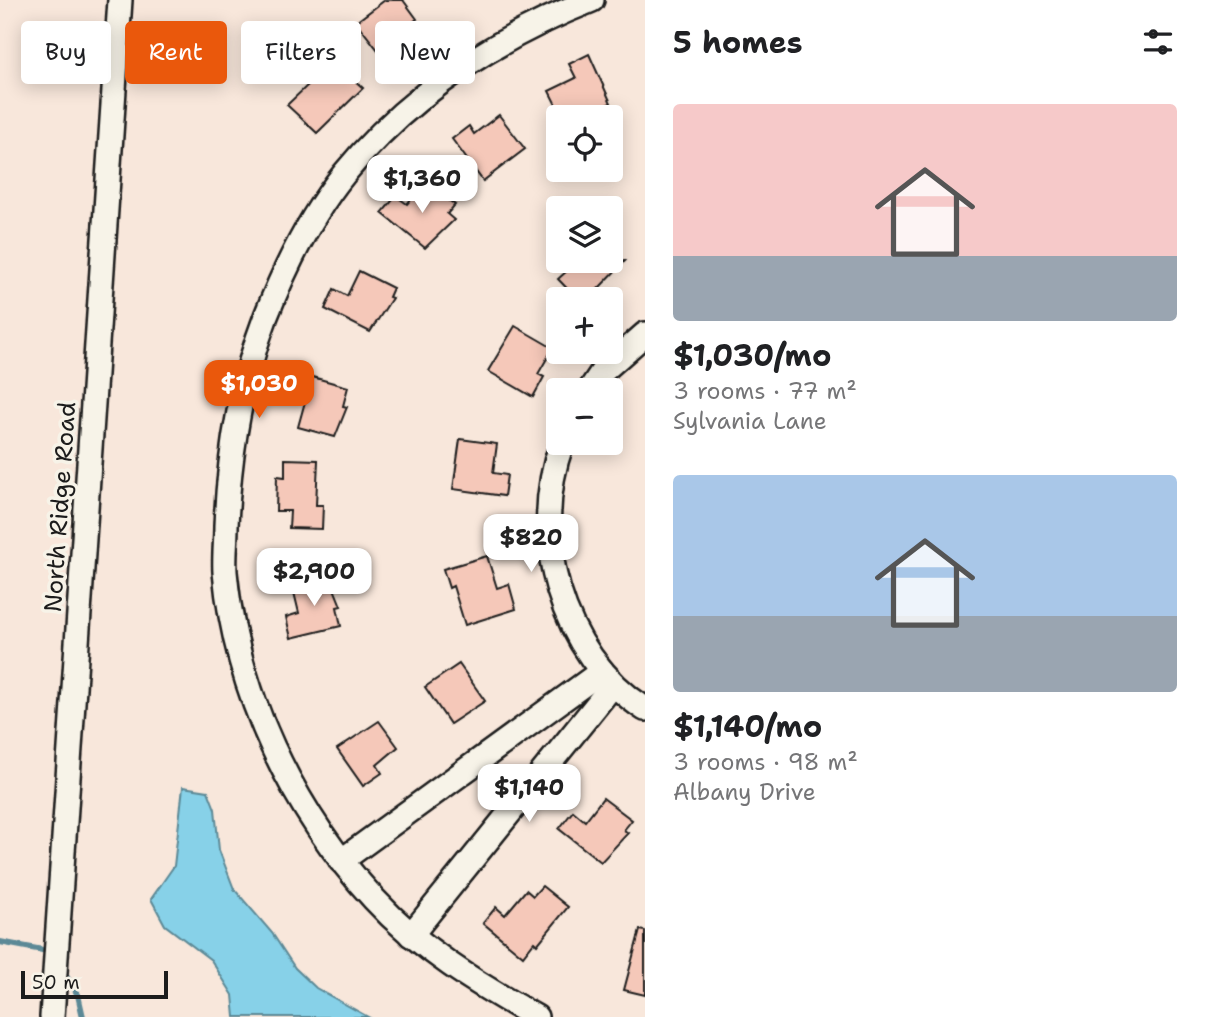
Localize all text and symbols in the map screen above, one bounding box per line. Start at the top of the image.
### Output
chip: Buy [21,21,111,84]
chip: Rent [125,21,227,84]
chip: Filters [241,21,361,84]
chip: New [375,21,475,84]
text: 5 homes [673,22,803,63]
icon: filters [1139,23,1177,61]
map controls [546,105,623,455]
button: locate [546,105,623,182]
icon: home [862,149,988,275]
pin: $1,360 [365,156,479,215]
text: $1,360 [383,163,461,193]
button: layers [546,196,623,273]
button: + [546,287,623,364]
text: $1,030/mo [673,335,831,376]
pin: $1,030 [202,360,316,420]
text: $1,030 [220,368,298,398]
text: 3 rooms · 77 m² [673,376,857,406]
button: − [546,378,623,455]
street label: North Ridge Road [37,401,83,613]
text: Sylvania Lane [673,406,827,436]
pin: $820 [490,514,572,574]
icon: home [862,520,988,646]
text: $820 [499,522,563,552]
pin: $2,900 [257,548,371,608]
text: $2,900 [273,556,355,586]
text: $1,140/mo [673,706,822,747]
text: 3 rooms · 98 m² [673,747,858,777]
pin: $1,140 [472,764,586,824]
text: $1,140 [494,772,564,802]
text: Albany Drive [673,777,816,807]
scale bar [21,968,168,1000]
text: 50 m [32,970,80,995]

